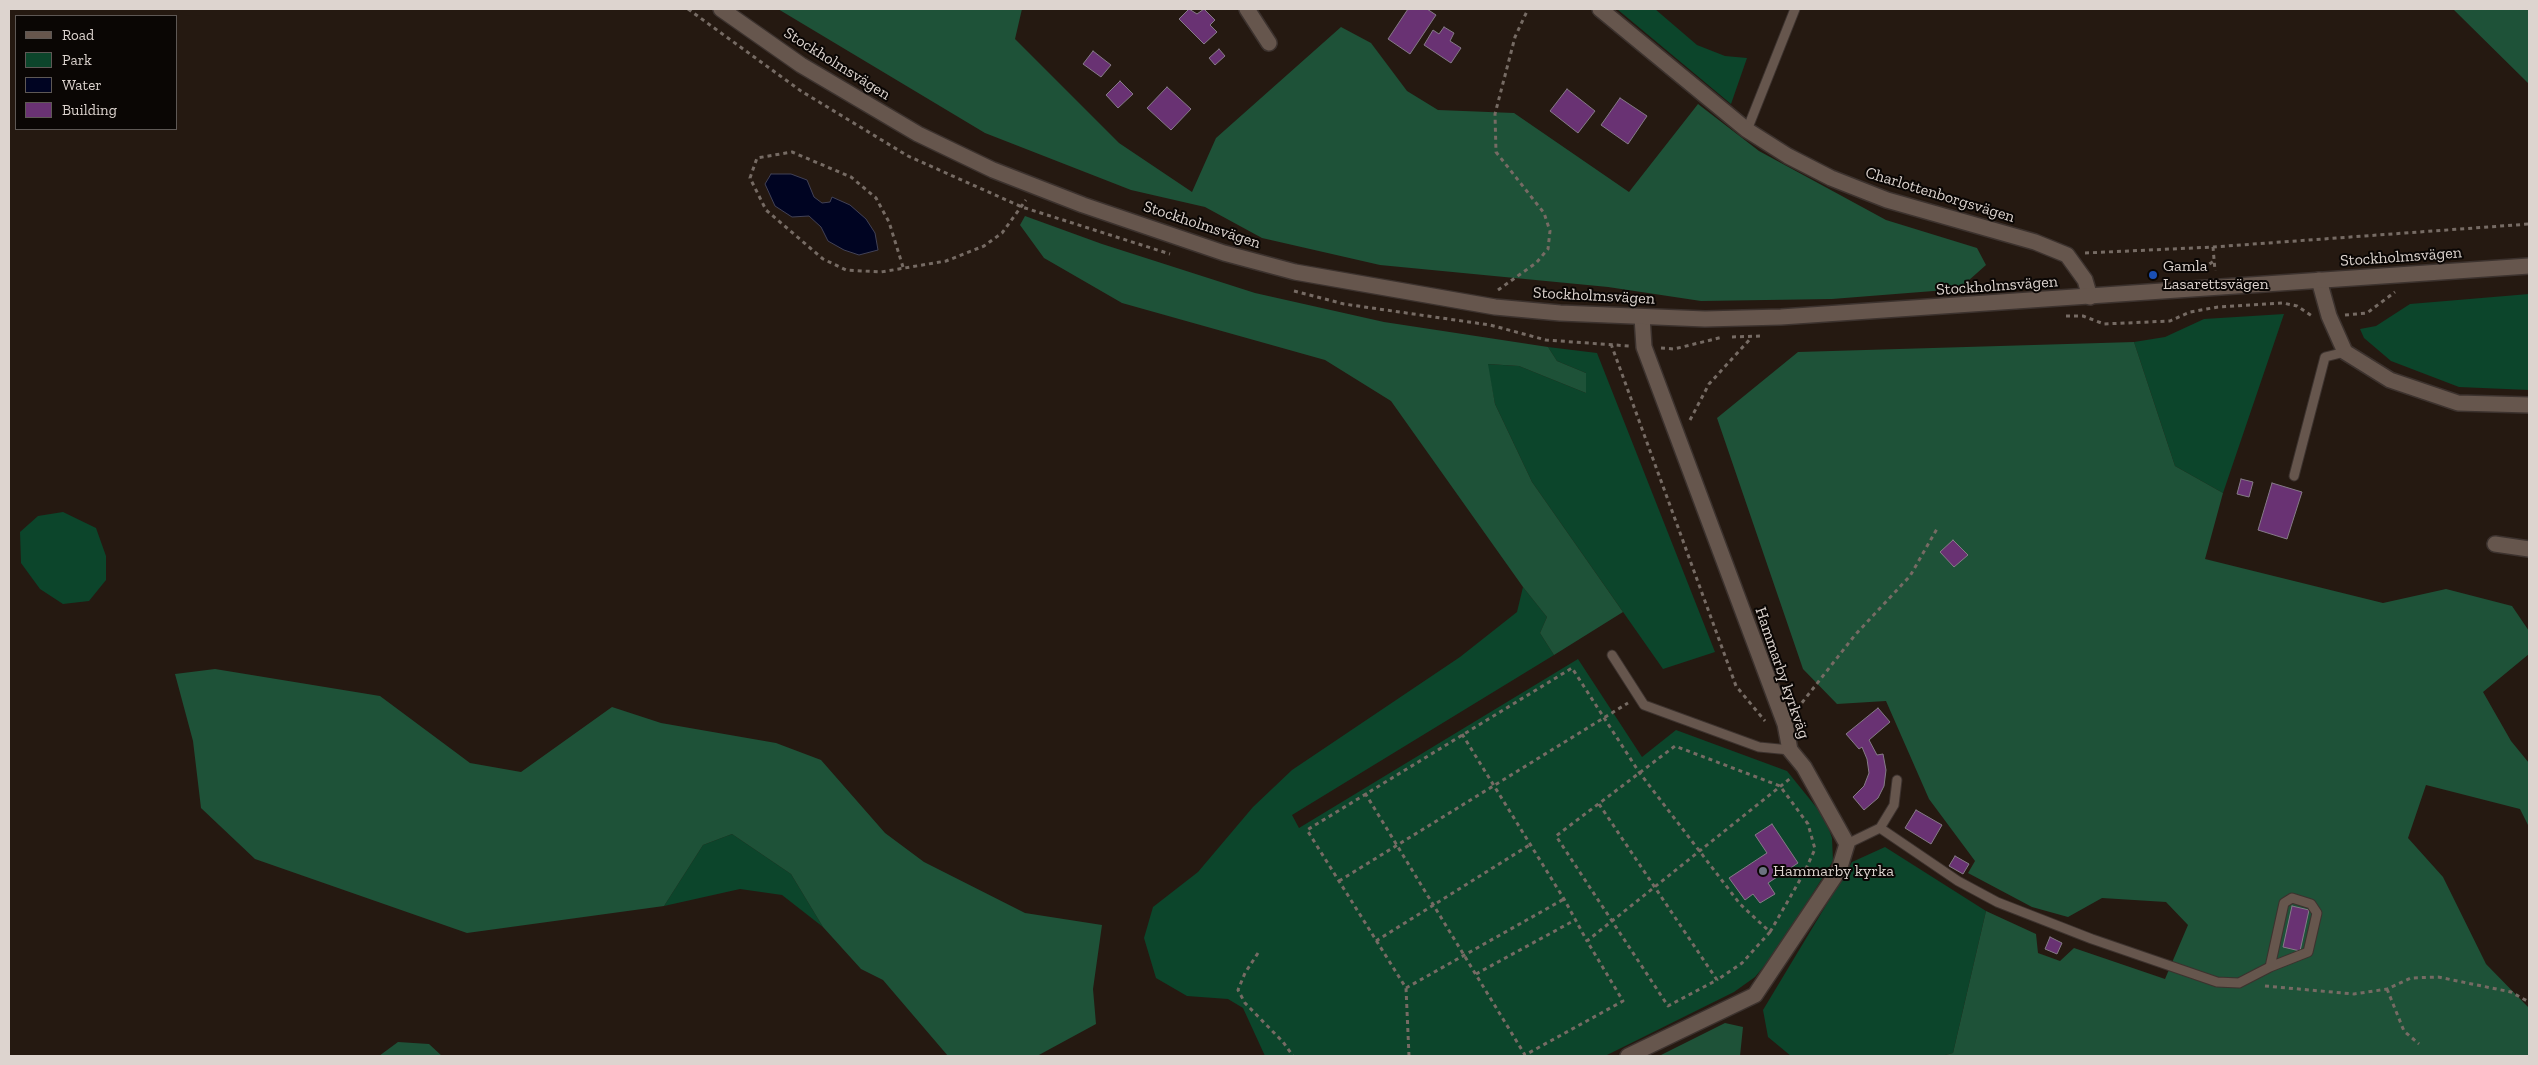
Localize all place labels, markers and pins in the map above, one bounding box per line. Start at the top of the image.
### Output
place label: Gamla Lasarettsvägen [2163,256,2269,294]
marker: Gamla Lasarettsvägen [2147,269,2159,281]
place label: Hammarby kyrka [1773,861,1894,881]
marker: Hammarby kyrka [1757,865,1769,877]

